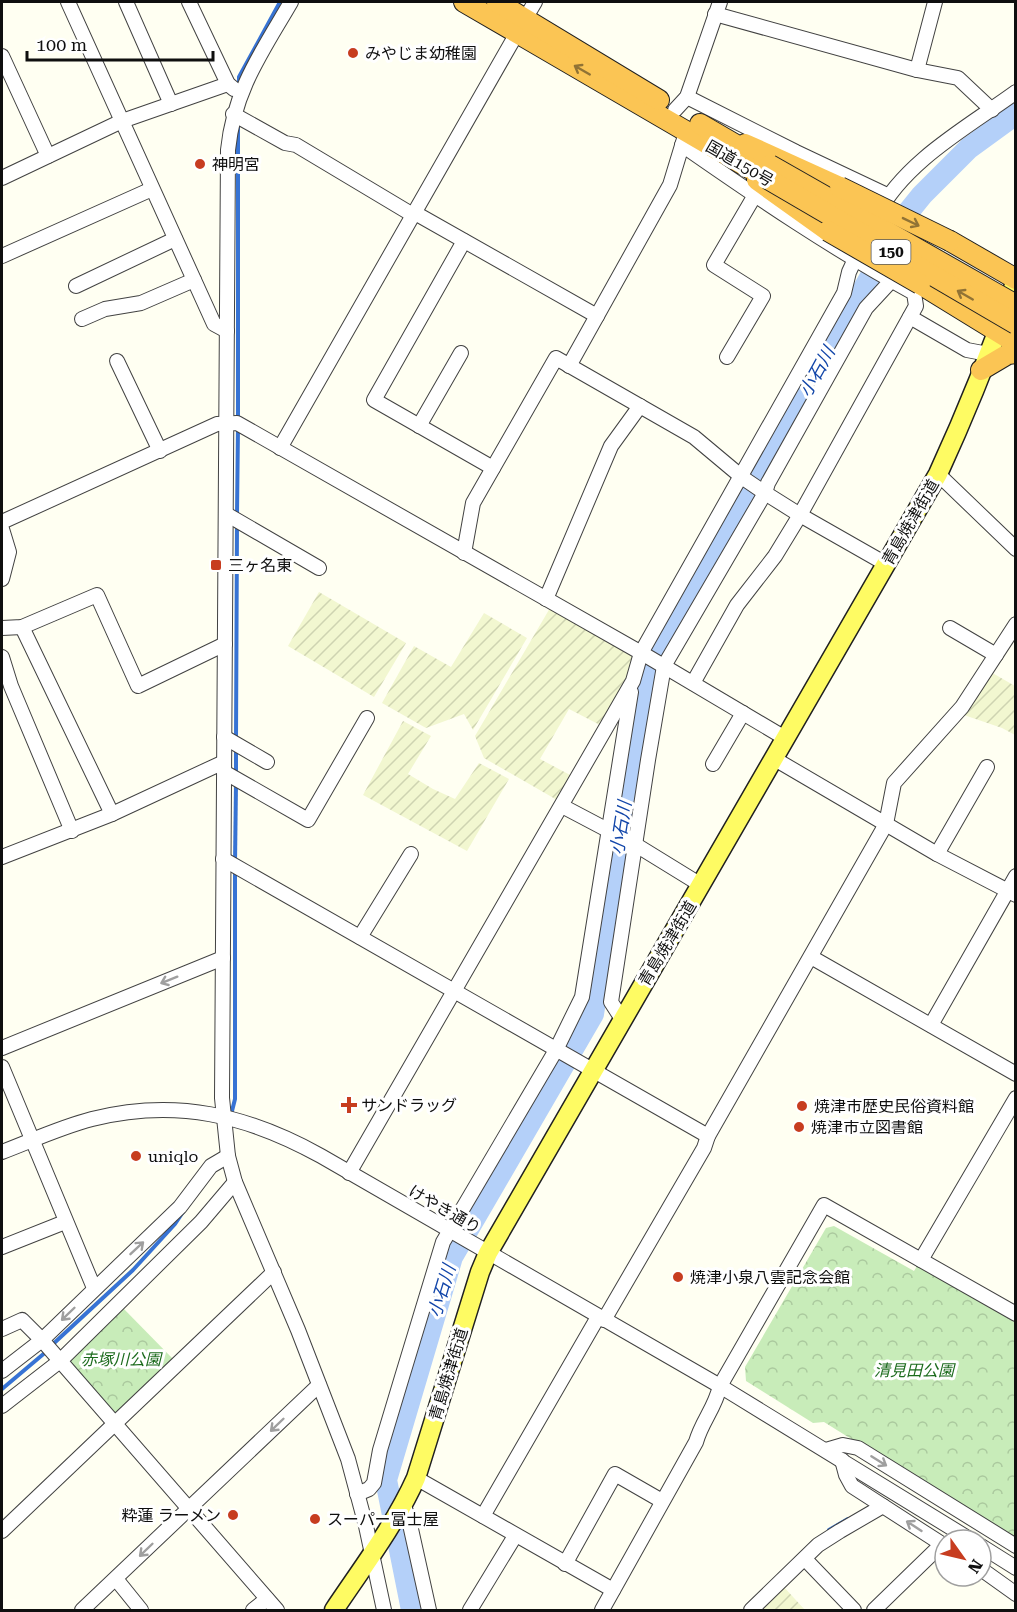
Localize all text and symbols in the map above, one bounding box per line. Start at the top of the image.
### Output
scale bar [27,24,213,62]
text: 100 m [36,34,87,55]
place label: みやじま幼稚園 [365,44,477,63]
marker: みやじま幼稚園 [346,46,360,60]
one-way arrow [574,64,591,76]
street label: 国道150号 [703,136,777,190]
place label: 神明宮 [212,155,260,174]
marker: 神明宮 [193,157,207,171]
one-way arrow [902,217,920,228]
road number: 150 [872,240,910,264]
one-way arrow [957,288,974,300]
water label: 小石川 [794,341,840,400]
street label: 青島焼津街道 [878,476,943,569]
place label: 三ヶ名東 [228,556,292,575]
marker: 三ヶ名東 [209,558,223,572]
water label: 小石川 [606,798,635,856]
street label: 青島焼津街道 [635,897,700,989]
one-way arrow [160,975,179,986]
place label: サンドラッグ [361,1096,457,1115]
place label: 焼津市歴史民俗資料館 [814,1097,974,1116]
marker: サンドラッグ [342,1098,356,1112]
marker: 焼津市歴史民俗資料館 [795,1099,809,1113]
place label: 焼津市立図書館 [811,1118,923,1137]
marker: 焼津市立図書館 [792,1120,806,1134]
place label: uniqlo [148,1147,199,1166]
marker: uniqlo [129,1149,143,1163]
street label: けやき通り [405,1181,484,1238]
one-way arrow [129,1241,144,1255]
water label: 小石川 [424,1260,460,1320]
place label: 焼津小泉八雲記念会館 [690,1268,850,1287]
marker: 焼津小泉八雲記念会館 [671,1270,685,1284]
one-way arrow [60,1307,75,1321]
street label: 青島焼津街道 [425,1325,472,1423]
park label: 赤塚川公園 [81,1350,163,1369]
park label: 清見田公園 [874,1361,956,1380]
one-way arrow [269,1418,284,1433]
one-way arrow [870,1456,887,1468]
place label: 粋蓮 ラーメン [122,1506,221,1525]
marker: 粋蓮 ラーメン [226,1508,240,1522]
place label: スーパー富士屋 [327,1510,439,1529]
marker: スーパー富士屋 [308,1512,322,1526]
one-way arrow [906,1520,923,1532]
north arrow [933,1528,993,1588]
one-way arrow [139,1543,154,1557]
text: N [964,1556,986,1577]

